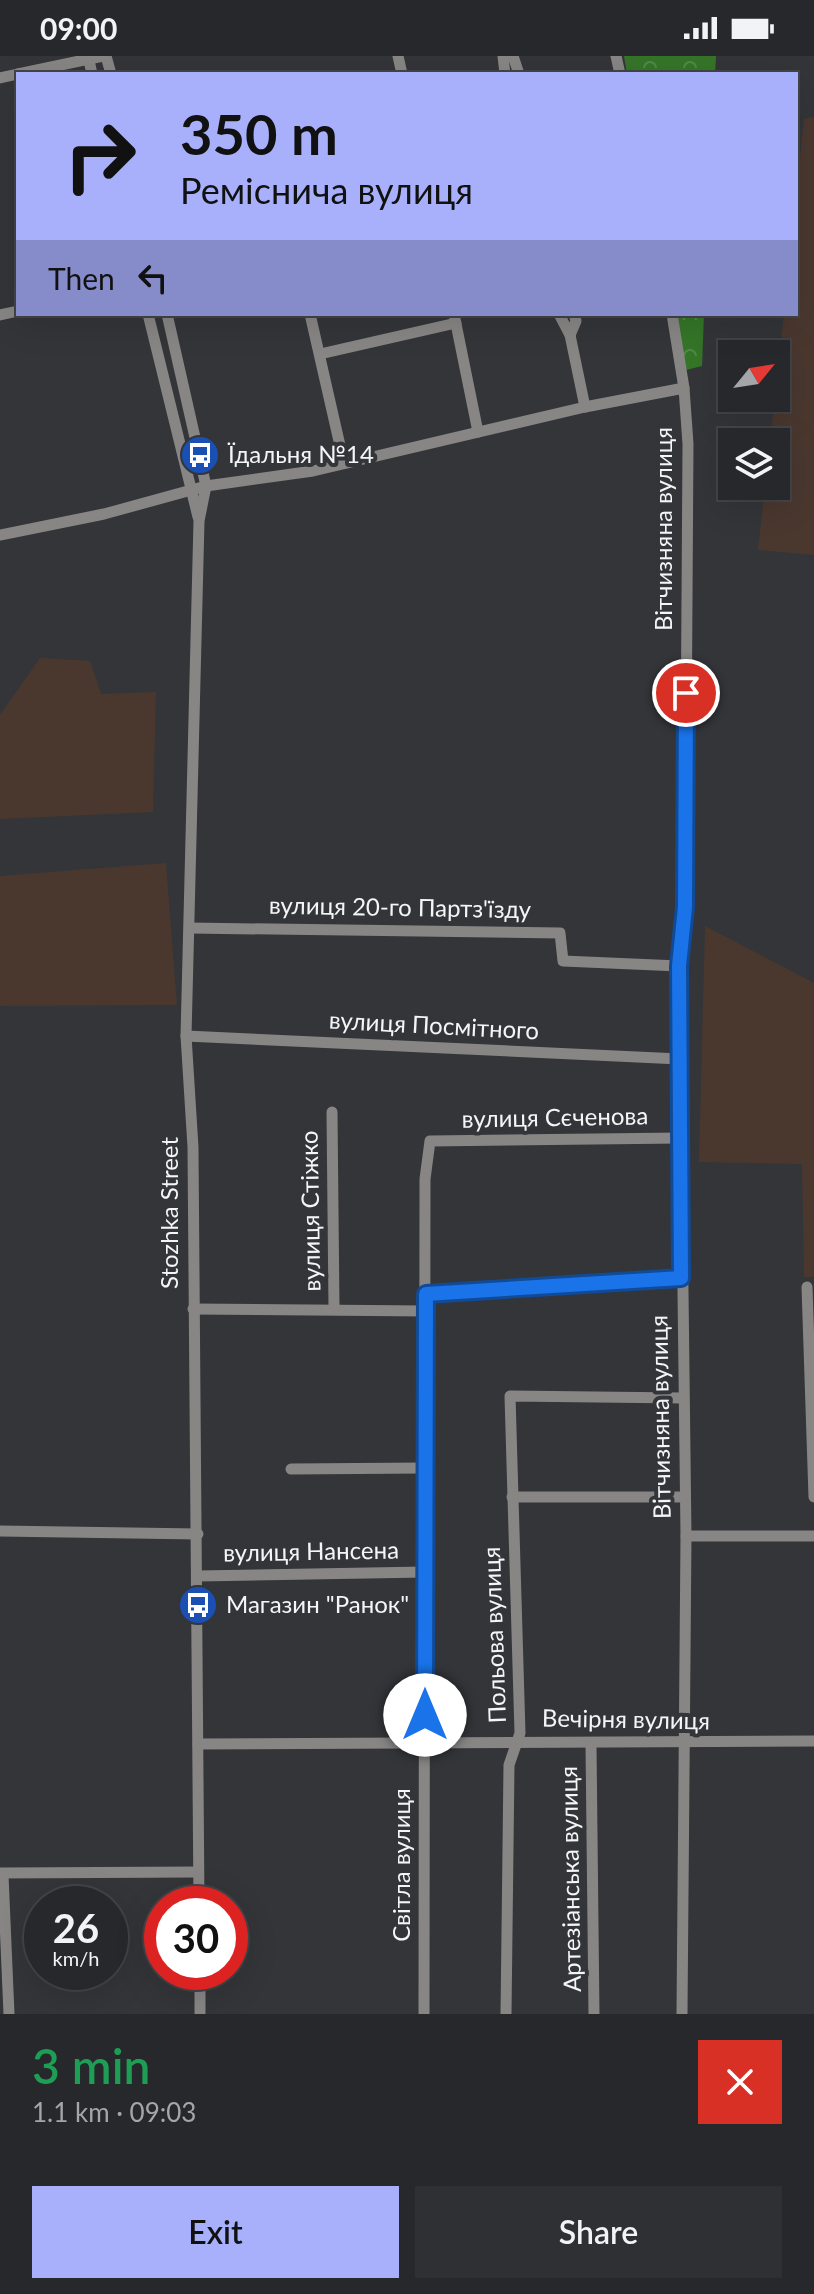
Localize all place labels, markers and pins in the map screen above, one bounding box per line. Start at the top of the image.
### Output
bus stop icon: Їдальня №14 [179,434,221,476]
place label: Їдальня №14 [227,439,374,468]
pin [652,659,720,727]
bus stop icon: Магазин "Ранок" [177,1584,219,1626]
place label: Магазин "Ранок" [226,1589,409,1618]

